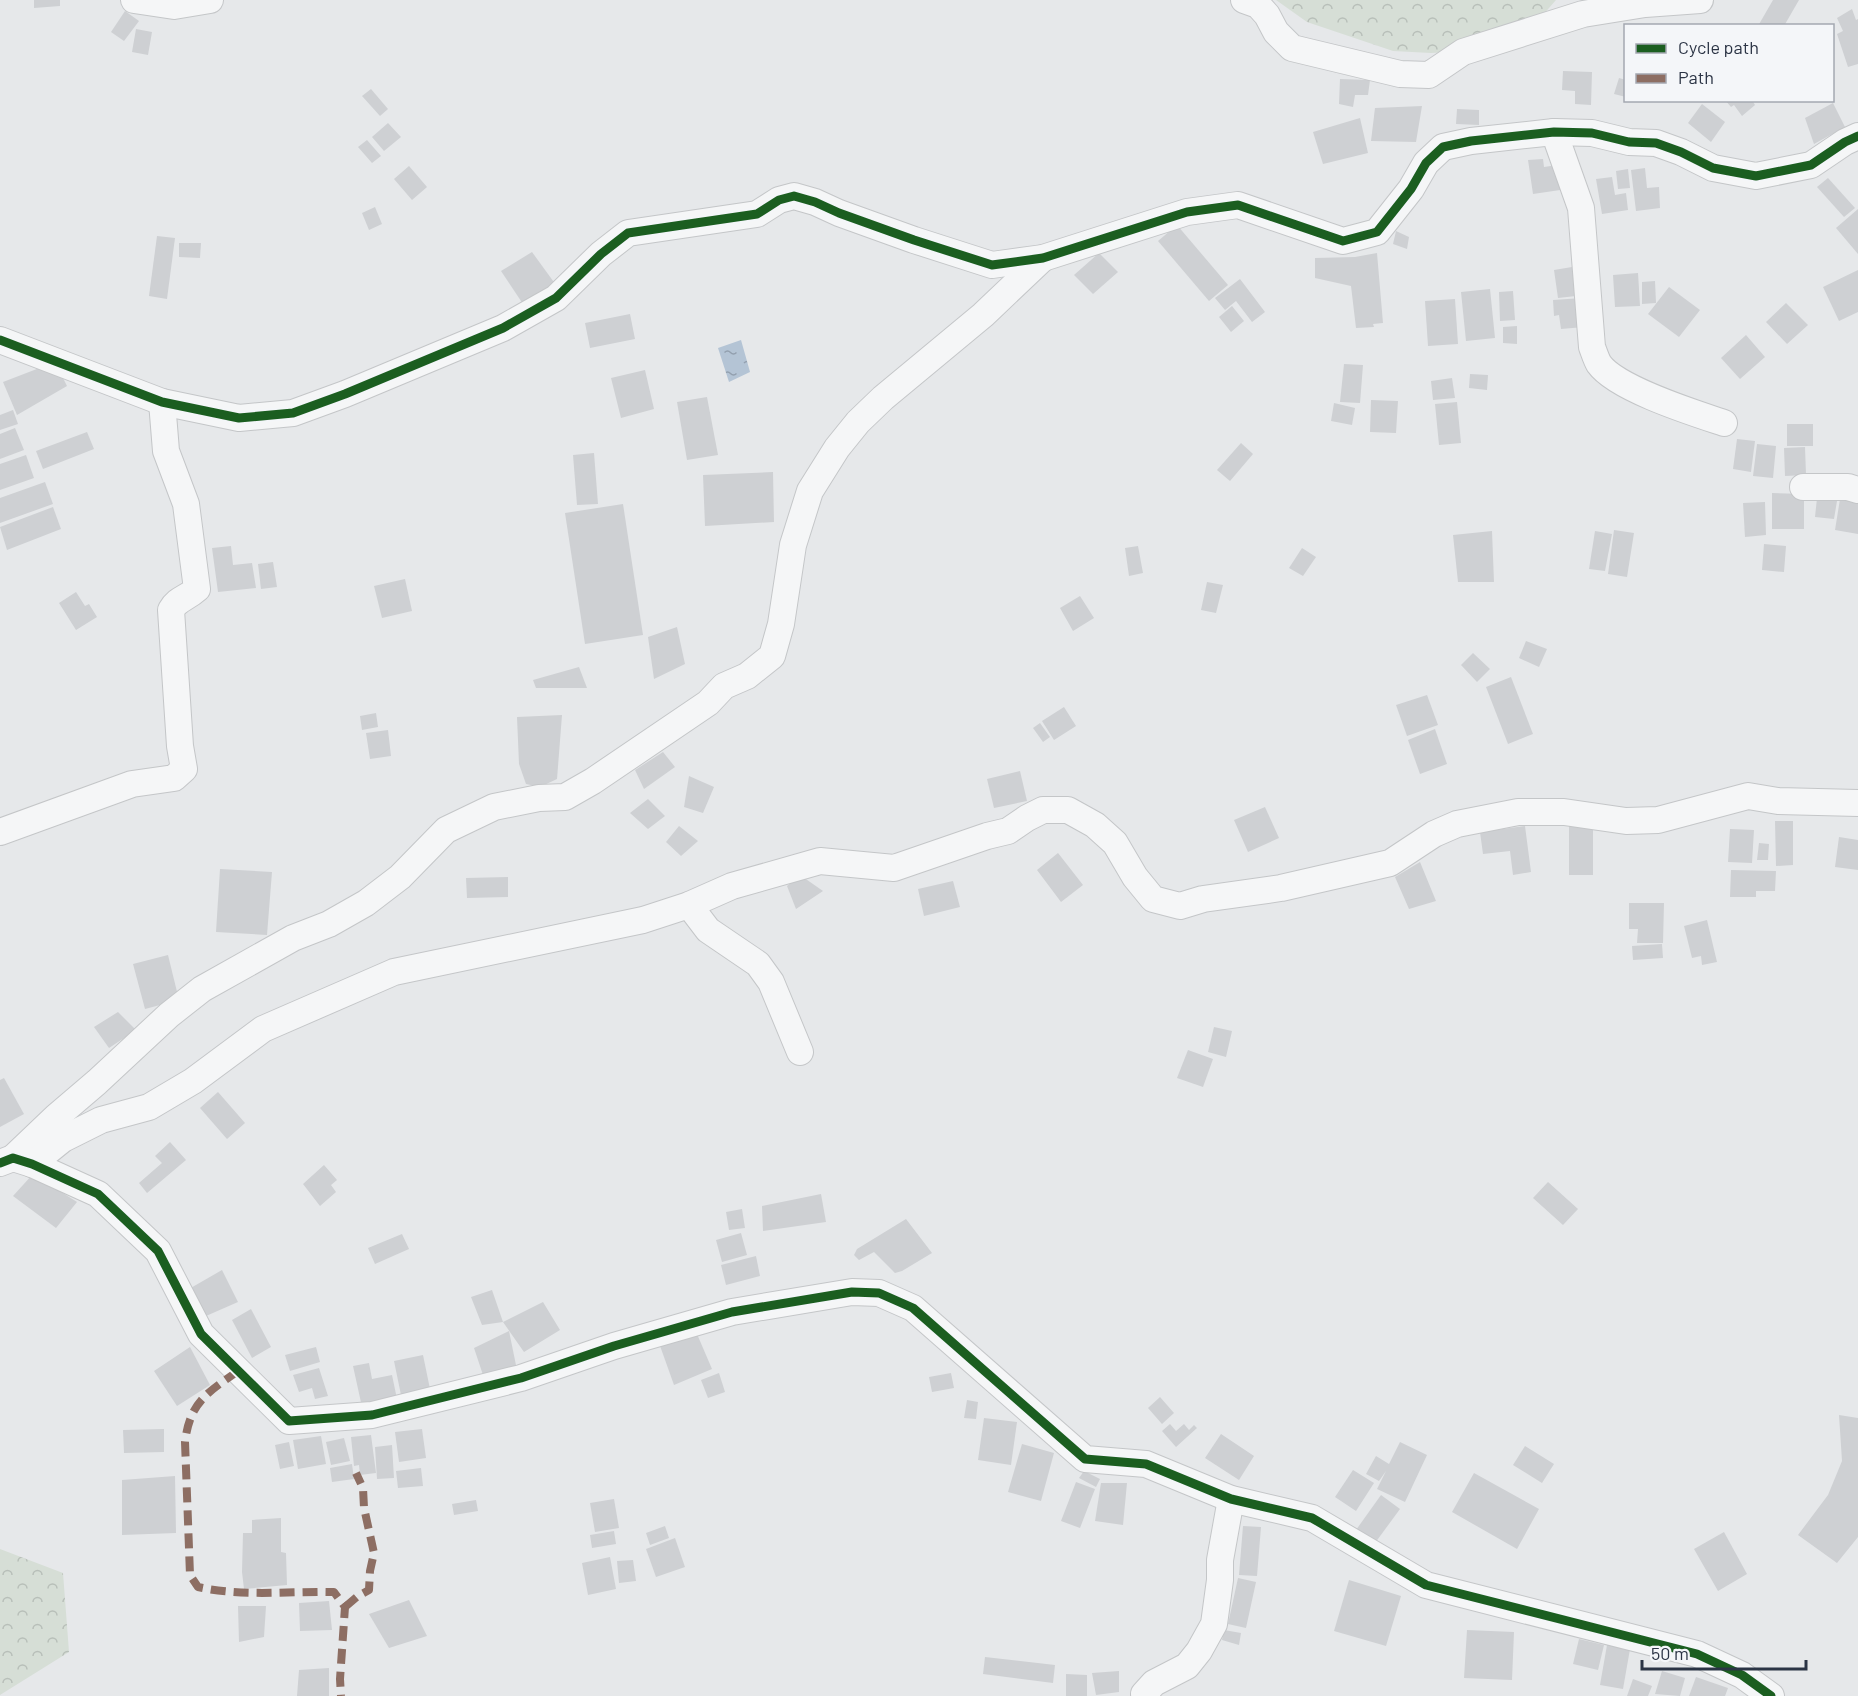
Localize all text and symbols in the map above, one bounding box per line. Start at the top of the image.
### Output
legend [1624,24,1834,102]
text: Cycle path [1678,36,1759,58]
text: Path [1678,66,1714,88]
scale bar [1642,1633,1806,1671]
text: 50 m [1651,1642,1689,1664]

